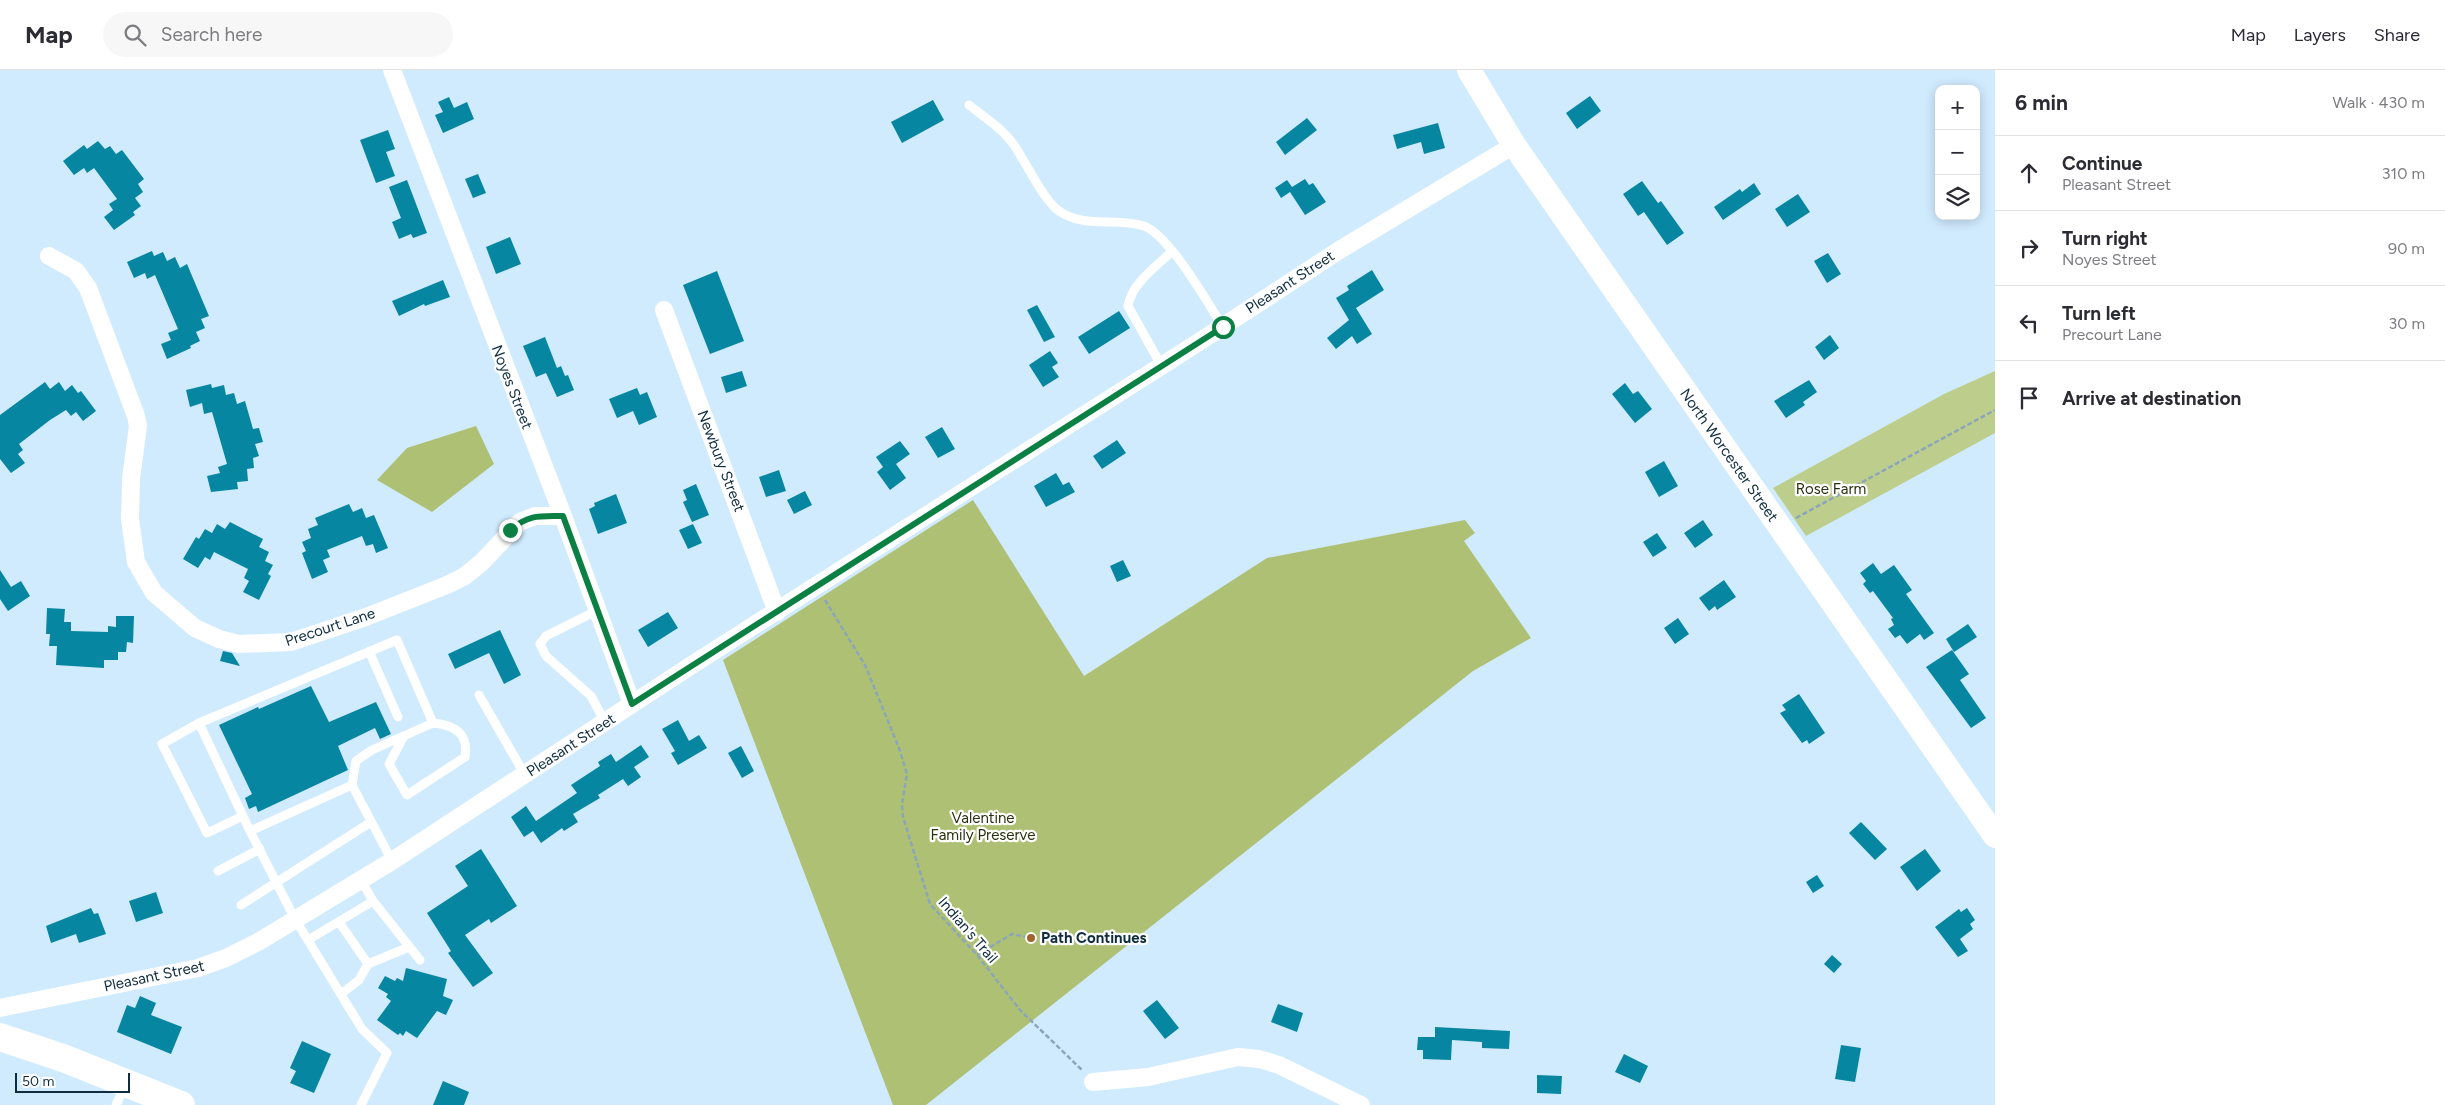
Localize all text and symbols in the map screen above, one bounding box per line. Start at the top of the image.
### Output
search box [103,12,453,57]
text: Map [25,20,73,49]
icon: search [121,21,149,49]
text: Search here [161,23,262,46]
text: Map [2231,24,2266,46]
text: Layers [2294,24,2346,46]
text: Share [2374,24,2420,46]
map controls [1935,85,1980,220]
button: + [1935,85,1980,130]
text: 6 min [2015,90,2068,115]
text: Walk · 430 m [2332,93,2425,112]
button: − [1935,130,1980,175]
text: Continue [2062,152,2142,175]
icon: ahead [2015,159,2043,187]
text: 310 m [2382,164,2425,183]
button: layers [1935,175,1980,220]
text: Pleasant Street [2062,175,2171,194]
text: Turn right [2062,227,2148,250]
icon: right [2015,234,2043,262]
text: 90 m [2388,239,2425,258]
street label: Pleasant Street [1242,246,1338,317]
text: Noyes Street [2062,250,2157,269]
text: Turn left [2062,302,2136,325]
icon: left [2015,309,2043,337]
text: 30 m [2388,314,2425,333]
route start [1212,316,1235,339]
text: Precourt Lane [2062,325,2162,344]
street label: Noyes Street [488,342,536,432]
icon: arrive [2015,384,2043,412]
street label: North Worcester Street [1676,385,1782,525]
text: Arrive at destination [2062,387,2241,410]
street label: Newbury Street [693,408,749,515]
park label: Rose Farm [1796,480,1866,498]
route end [499,519,522,542]
street label: Precourt Lane [283,604,377,650]
street label: Pleasant Street [523,709,619,780]
park label: Valentine Family Preserve [931,809,1035,844]
street label: Indian's Trail [934,893,1002,967]
place label: Path Continues [1041,929,1146,947]
marker: Path Continues [1025,932,1037,944]
street label: Pleasant Street [102,957,206,995]
scale bar [15,1070,130,1093]
text: 50 m [22,1073,54,1090]

